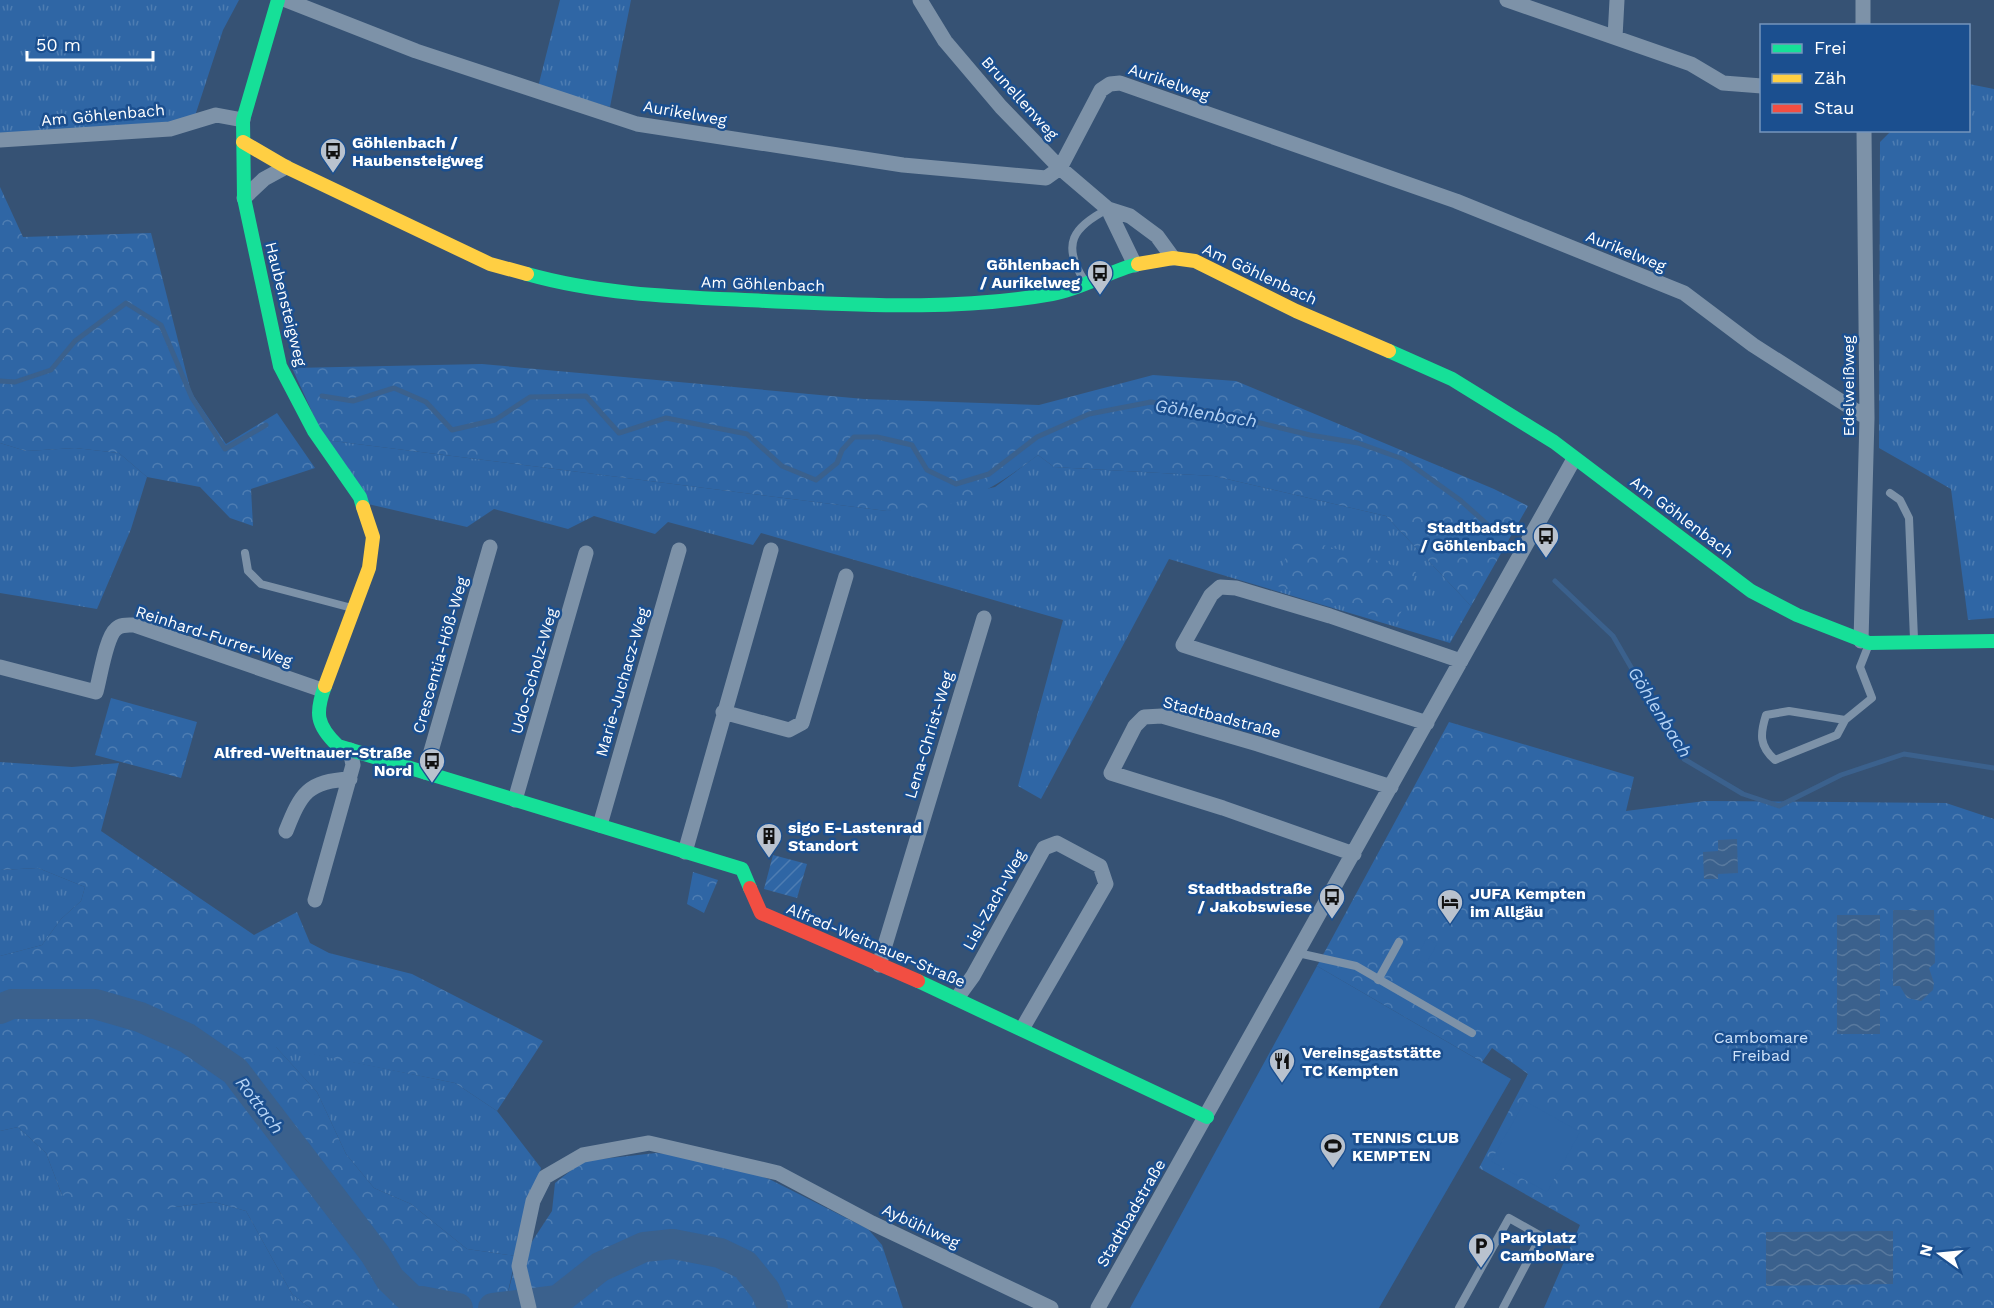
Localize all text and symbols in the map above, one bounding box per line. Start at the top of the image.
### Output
scale bar [27,24,153,62]
legend [1760,24,1970,132]
text: 50 m [36,34,81,55]
text: Frei [1814,37,1846,58]
street label: Brunellenweg [978,52,1063,144]
street label: Aurikelweg [1126,59,1213,105]
text: Zäh [1814,67,1847,88]
street label: Aurikelweg [642,96,729,130]
text: Stau [1814,97,1854,118]
street label: Am Göhlenbach [40,100,166,130]
place label: Göhlenbach / Haubensteigweg [352,133,483,170]
bus stop icon: Göhlenbach / Haubensteigweg [318,136,348,174]
street label: Aurikelweg [1583,226,1669,276]
street label: Am Göhlenbach [1200,239,1320,309]
street label: Haubensteigweg [261,240,311,369]
place label: Göhlenbach / Aurikelweg [980,255,1080,292]
bus stop icon: Göhlenbach / Aurikelweg [1085,258,1115,296]
street label: Am Göhlenbach [701,272,825,296]
street label: Edelweißweg [1839,335,1858,436]
water label: Göhlenbach [1153,395,1259,431]
street label: Am Göhlenbach [1627,472,1737,562]
place label: Stadtbadstr. / Göhlenbach [1420,518,1526,555]
bus stop icon: Stadtbadstr. / Göhlenbach [1531,521,1561,559]
street label: Crescentia-Höß-Weg [409,574,472,736]
street label: Reinhard-Furrer-Weg [133,602,295,670]
street label: Udo-Scholz-Weg [507,605,561,736]
street label: Marie-Juchacz-Weg [592,605,653,759]
water label: Göhlenbach [1624,663,1696,761]
street label: Lena-Christ-Weg [901,669,958,801]
street label: Stadtbadstraße [1161,692,1283,742]
place label: Alfred-Weitnauer-Straße Nord [214,743,412,780]
bus stop icon: Alfred-Weitnauer-Straße Nord [417,746,447,784]
place label: sigo E-Lastenrad Standort [788,818,922,855]
building icon: sigo E-Lastenrad Standort [754,821,784,859]
street label: Lisl-Zach-Weg [959,846,1030,954]
place label: Stadtbadstraße / Jakobswiese [1188,879,1312,916]
bus stop icon: Stadtbadstraße / Jakobswiese [1317,882,1347,920]
place label: JUFA Kempten im Allgäu [1470,884,1586,921]
hotel icon: JUFA Kempten im Allgäu [1435,887,1465,925]
street label: Alfred-Weitnauer-Straße [784,899,968,991]
park label: Cambomare Freibad [1714,1028,1808,1065]
place label: Vereinsgaststätte TC Kempten [1302,1043,1441,1080]
restaurant icon: Vereinsgaststätte TC Kempten [1267,1046,1297,1084]
water label: Rottach [232,1072,288,1138]
place label: TENNIS CLUB KEMPTEN [1352,1128,1459,1165]
sports icon: TENNIS CLUB KEMPTEN [1318,1131,1348,1169]
street label: Stadtbadstraße [1092,1156,1170,1270]
street label: Aybühlweg [879,1200,963,1252]
north arrow [1910,1224,1970,1284]
place label: Parkplatz CamboMare [1500,1228,1595,1265]
parking icon: Parkplatz CamboMare [1466,1231,1496,1269]
text: N [1915,1242,1937,1258]

